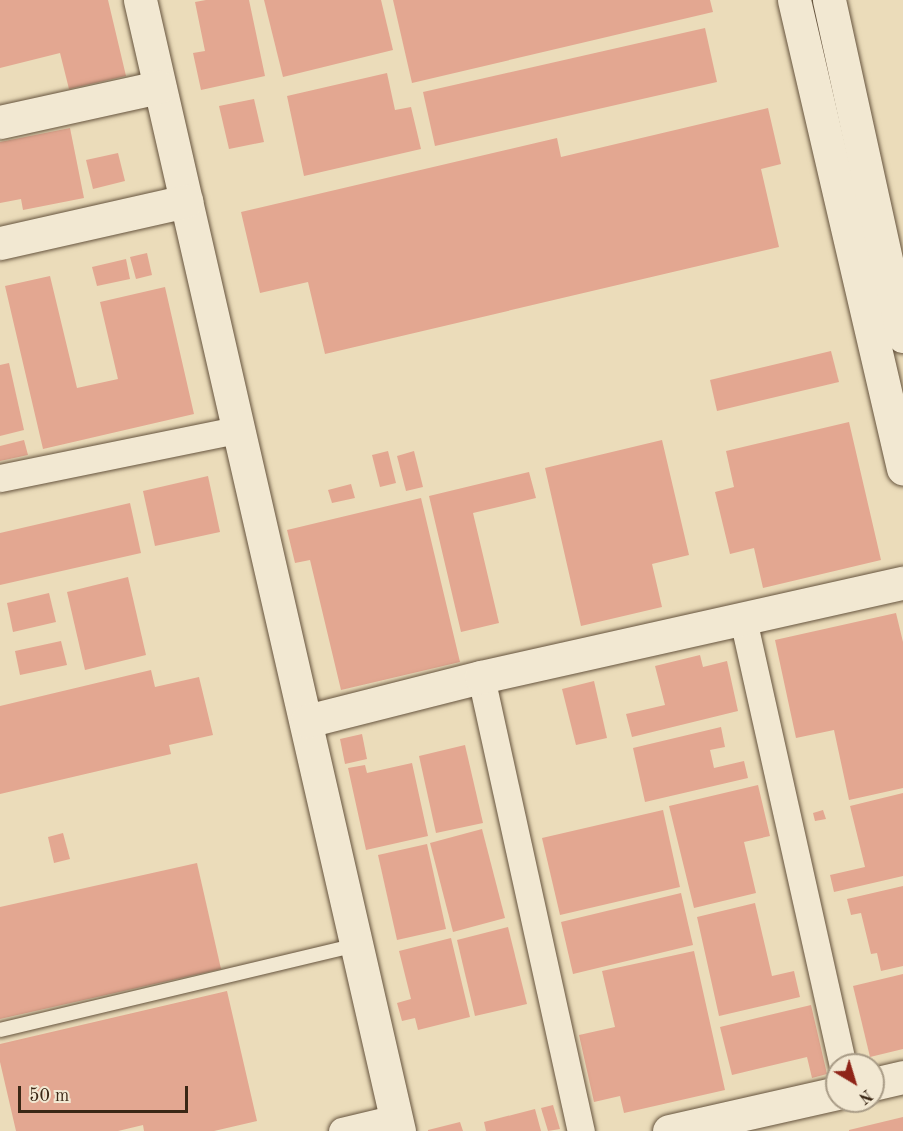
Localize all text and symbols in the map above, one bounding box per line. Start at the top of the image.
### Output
north arrow [825,1053,885,1113]
scale bar [21,1074,190,1112]
text: N [855,1086,875,1106]
text: 50 m [29,1087,69,1105]

